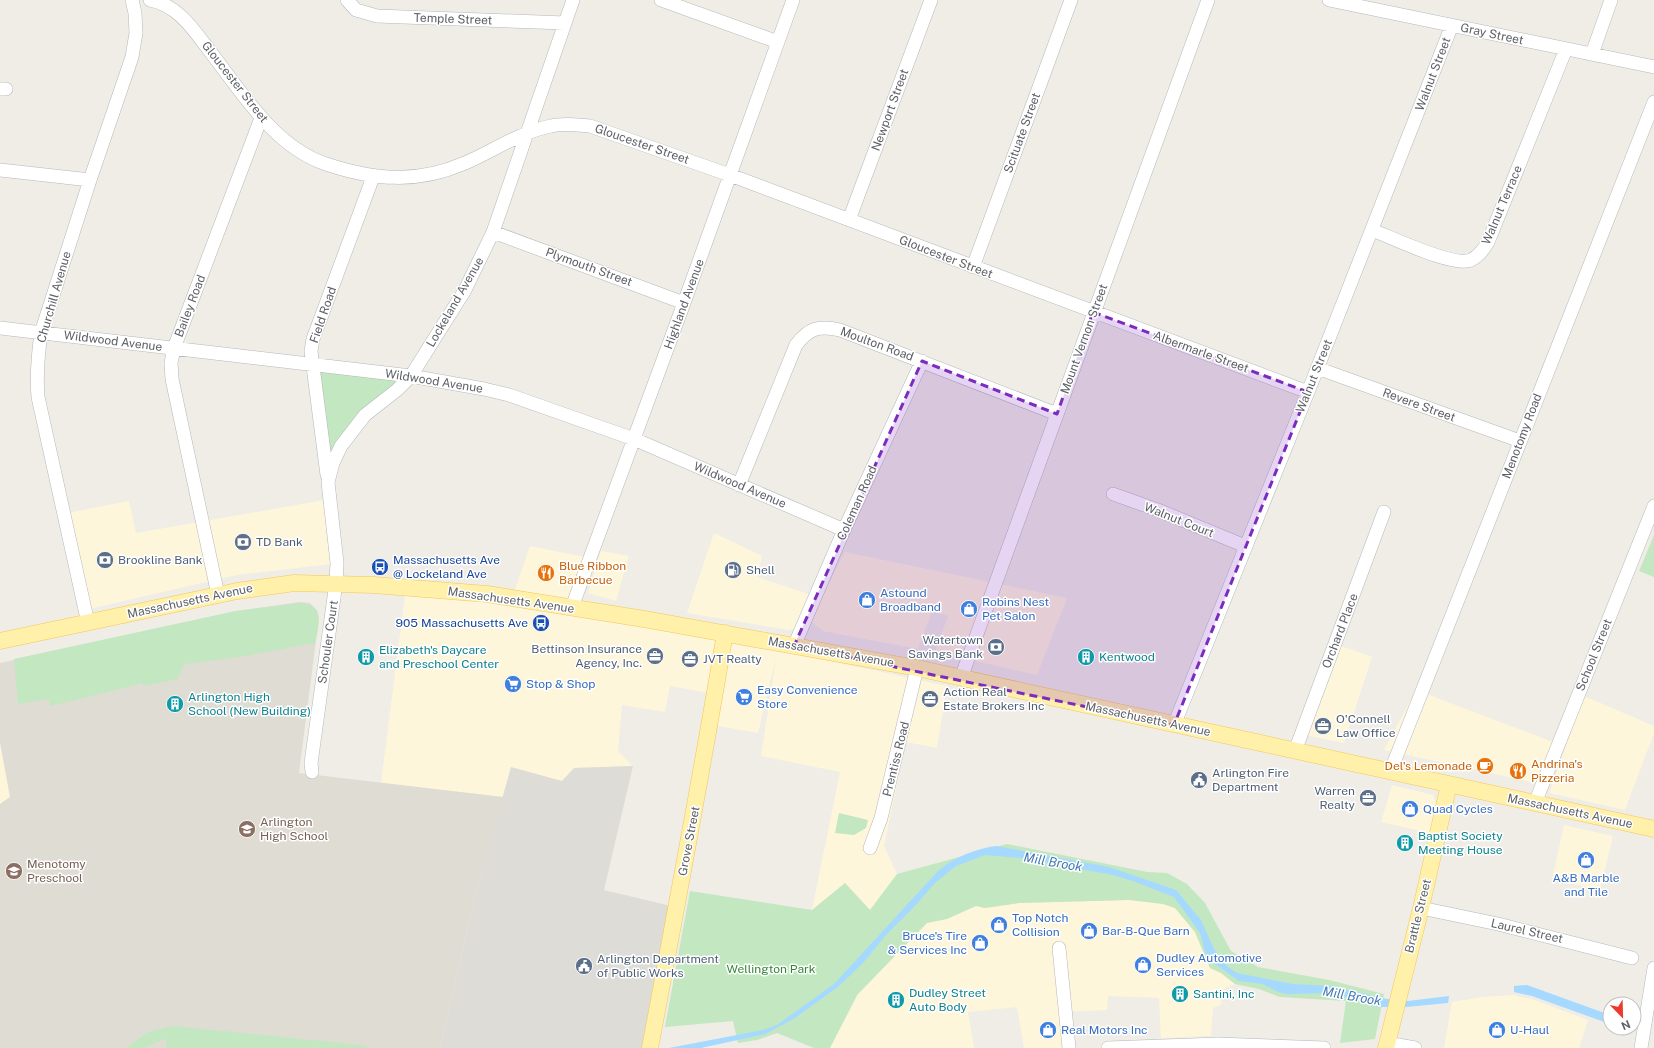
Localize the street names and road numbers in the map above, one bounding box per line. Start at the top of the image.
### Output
street label: Temple Street [413,11,493,27]
street label: Gray Street [1459,20,1525,48]
street label: Walnut Street [1413,35,1454,113]
street label: Gloucester Street [199,39,271,126]
street label: Newport Street [869,67,911,153]
street label: Scituate Street [1001,91,1043,175]
street label: Gloucester Street [593,121,691,167]
street label: Walnut Terrace [1479,163,1525,247]
street label: Gloucester Street [897,233,995,281]
street label: Plymouth Street [544,245,635,289]
street label: Churchill Avenue [34,249,74,344]
street label: Lockeland Avenue [424,254,487,349]
street label: Highland Avenue [661,257,707,351]
street label: Bailey Road [172,273,208,339]
street label: Mount Vernon Street [1058,282,1111,396]
street label: Field Road [307,285,339,345]
street label: Moulton Road [838,324,916,364]
street label: Wildwood Avenue [63,328,163,354]
street label: Albermarle Street [1151,328,1251,376]
street label: Walnut Street [1293,337,1335,415]
street label: Wildwood Avenue [384,366,484,396]
street label: Revere Street [1381,385,1458,425]
street label: Menotomy Road [1499,391,1545,481]
street label: Wildwood Avenue [692,459,789,511]
street label: Coleman Road [834,463,880,543]
street label: Walnut Court [1142,500,1216,540]
street label: Massachusetts Avenue [126,581,254,621]
street label: Massachusetts Avenue [447,584,575,616]
street label: Orchard Place [1319,591,1361,670]
street label: Schouler Court [315,599,341,685]
street label: School Street [1573,617,1615,693]
street label: Massachusetts Avenue [767,634,895,670]
street label: Massachusetts Avenue [1084,699,1212,739]
street label: Prentiss Road [880,720,912,798]
street label: Massachusetts Avenue [1506,791,1634,831]
street label: Grove Street [675,805,703,877]
street label: Brattle Street [1402,877,1434,954]
street label: Laurel Street [1490,916,1565,946]

